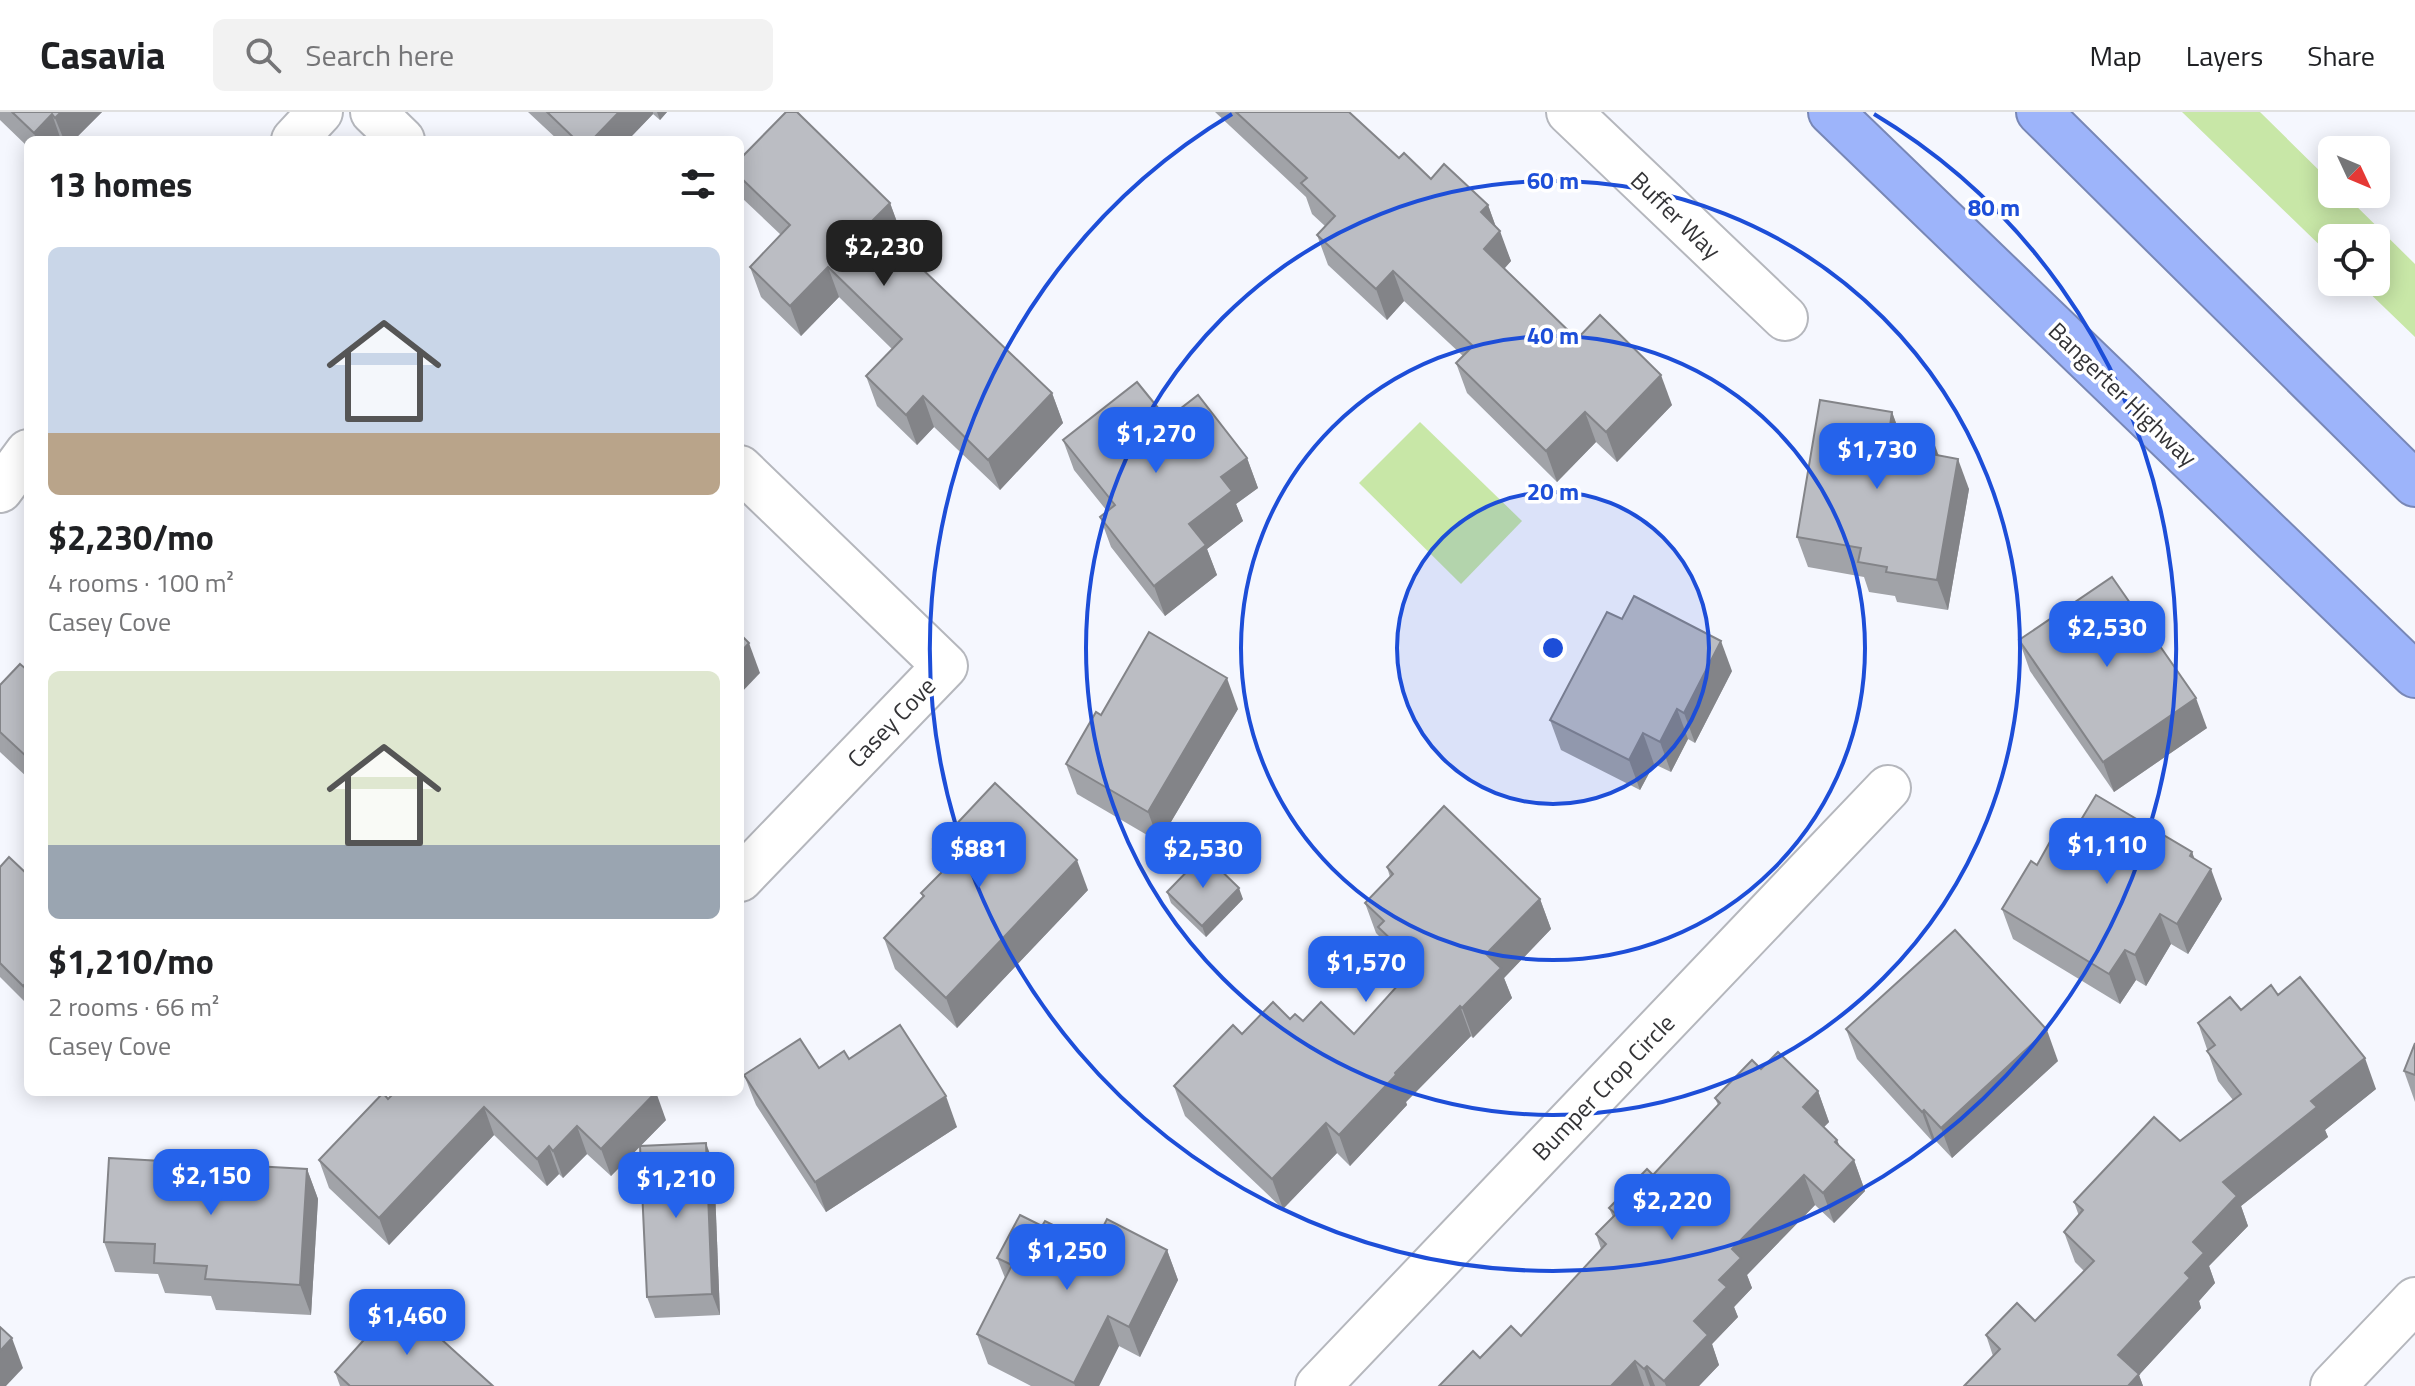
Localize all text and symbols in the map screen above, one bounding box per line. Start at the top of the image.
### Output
search box [213,19,773,91]
text: Casavia [40,26,165,84]
text: Search here [305,32,454,78]
icon: search [241,33,285,77]
text: Map [2089,34,2142,77]
text: Layers [2186,34,2263,77]
text: Share [2307,34,2375,77]
north arrow [2318,136,2390,208]
map controls [2318,136,2390,296]
text: 13 homes [48,158,192,210]
icon: filters [676,162,720,206]
text: 60 m [1527,162,1579,198]
street label: Buffer Way [1623,163,1730,268]
text: 80 m [1968,189,2020,225]
pin: $2,230 [819,220,949,288]
button: locate [2318,224,2390,296]
text: $2,230 [844,226,924,265]
icon: home [312,299,456,443]
street label: Bangerter Highway [2040,313,2206,475]
text: 40 m [1527,317,1579,353]
pin: $1,270 [1091,407,1221,475]
text: $1,270 [1116,413,1196,452]
pin: $1,730 [1812,423,1942,491]
text: $1,730 [1837,429,1917,468]
text: 20 m [1527,473,1579,509]
text: $2,230/mo [48,511,214,563]
text: 4 rooms · 100 m² [48,563,234,602]
pin: $2,530 [2042,601,2172,669]
text: Casey Cove [48,602,171,641]
text: $2,530 [2067,607,2147,646]
centre of rings [1539,634,1567,662]
street label: Casey Cove [839,669,943,775]
icon: home [312,723,456,867]
pin: $1,110 [2042,818,2172,886]
pin: $881 [932,822,1026,890]
pin: $2,530 [1138,822,1268,890]
text: $1,110 [2067,824,2147,863]
text: $881 [950,828,1008,867]
text: $2,530 [1163,828,1243,867]
text: $1,210/mo [48,935,214,987]
pin: $1,570 [1301,936,1431,1004]
text: $1,570 [1326,942,1406,981]
text: 2 rooms · 66 m² [48,987,219,1026]
street label: Bumper Crop Circle [1523,1005,1683,1169]
text: Casey Cove [48,1026,171,1065]
pin: $2,150 [146,1149,276,1217]
pin: $1,210 [611,1152,741,1220]
text: $2,150 [171,1155,251,1194]
text: $1,210 [636,1158,716,1197]
pin: $2,220 [1607,1174,1737,1242]
text: $2,220 [1632,1180,1712,1219]
pin: $1,250 [1002,1224,1132,1292]
text: $1,250 [1027,1230,1107,1269]
pin: $1,460 [342,1289,472,1357]
text: $1,460 [367,1295,447,1334]

